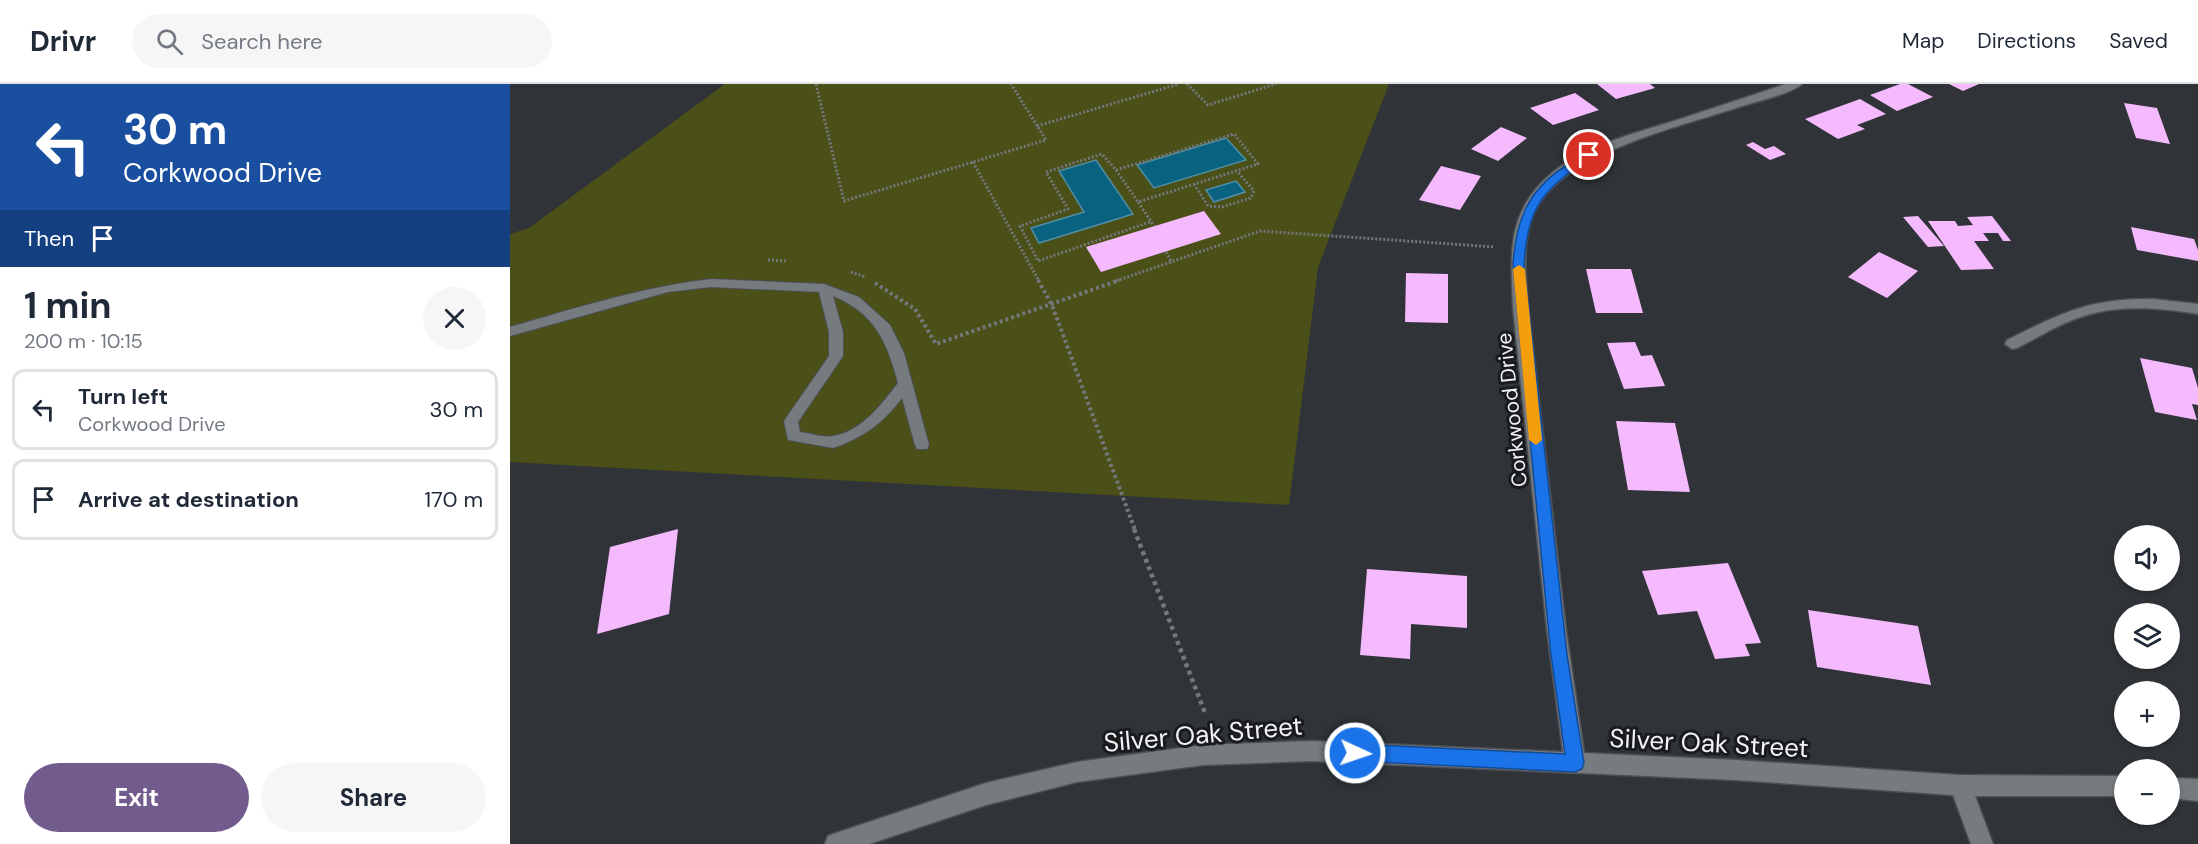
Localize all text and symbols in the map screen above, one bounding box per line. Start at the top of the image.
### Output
search box [132,14,552,68]
text: Drivr [30,23,96,60]
icon: search [153,25,186,58]
text: Search here [201,27,323,56]
text: Map [1902,27,1944,55]
text: Directions [1977,27,2076,55]
text: Saved [2109,27,2168,55]
text: 30 m [123,102,227,157]
icon: left [24,108,102,186]
pin [1563,129,1614,180]
icon: arrive [1572,138,1605,171]
text: Corkwood Drive [123,155,322,190]
icon: arrive [86,222,119,255]
text: Then [24,224,74,253]
text: 1 min [24,282,112,329]
button: close [423,287,486,350]
text: 200 m · 10:15 [24,328,143,354]
street label: Corkwood Drive [1490,331,1534,488]
text: Turn left [78,382,168,411]
icon: left [27,393,60,426]
text: 30 m [429,395,483,424]
text: Corkwood Drive [78,411,226,437]
icon: arrive [27,483,60,516]
text: Arrive at destination [78,485,299,514]
text: 170 m [424,485,483,514]
map controls [2114,525,2180,825]
button: sound [2114,525,2180,591]
button: layers [2114,603,2180,669]
button: + [2114,681,2180,747]
street label: Silver Oak Street [1102,708,1304,760]
position arrow [1323,721,1387,785]
street label: Silver Oak Street [1609,721,1809,765]
button: − [2114,759,2180,825]
button: Exit [24,763,249,832]
button: Share [261,763,486,832]

